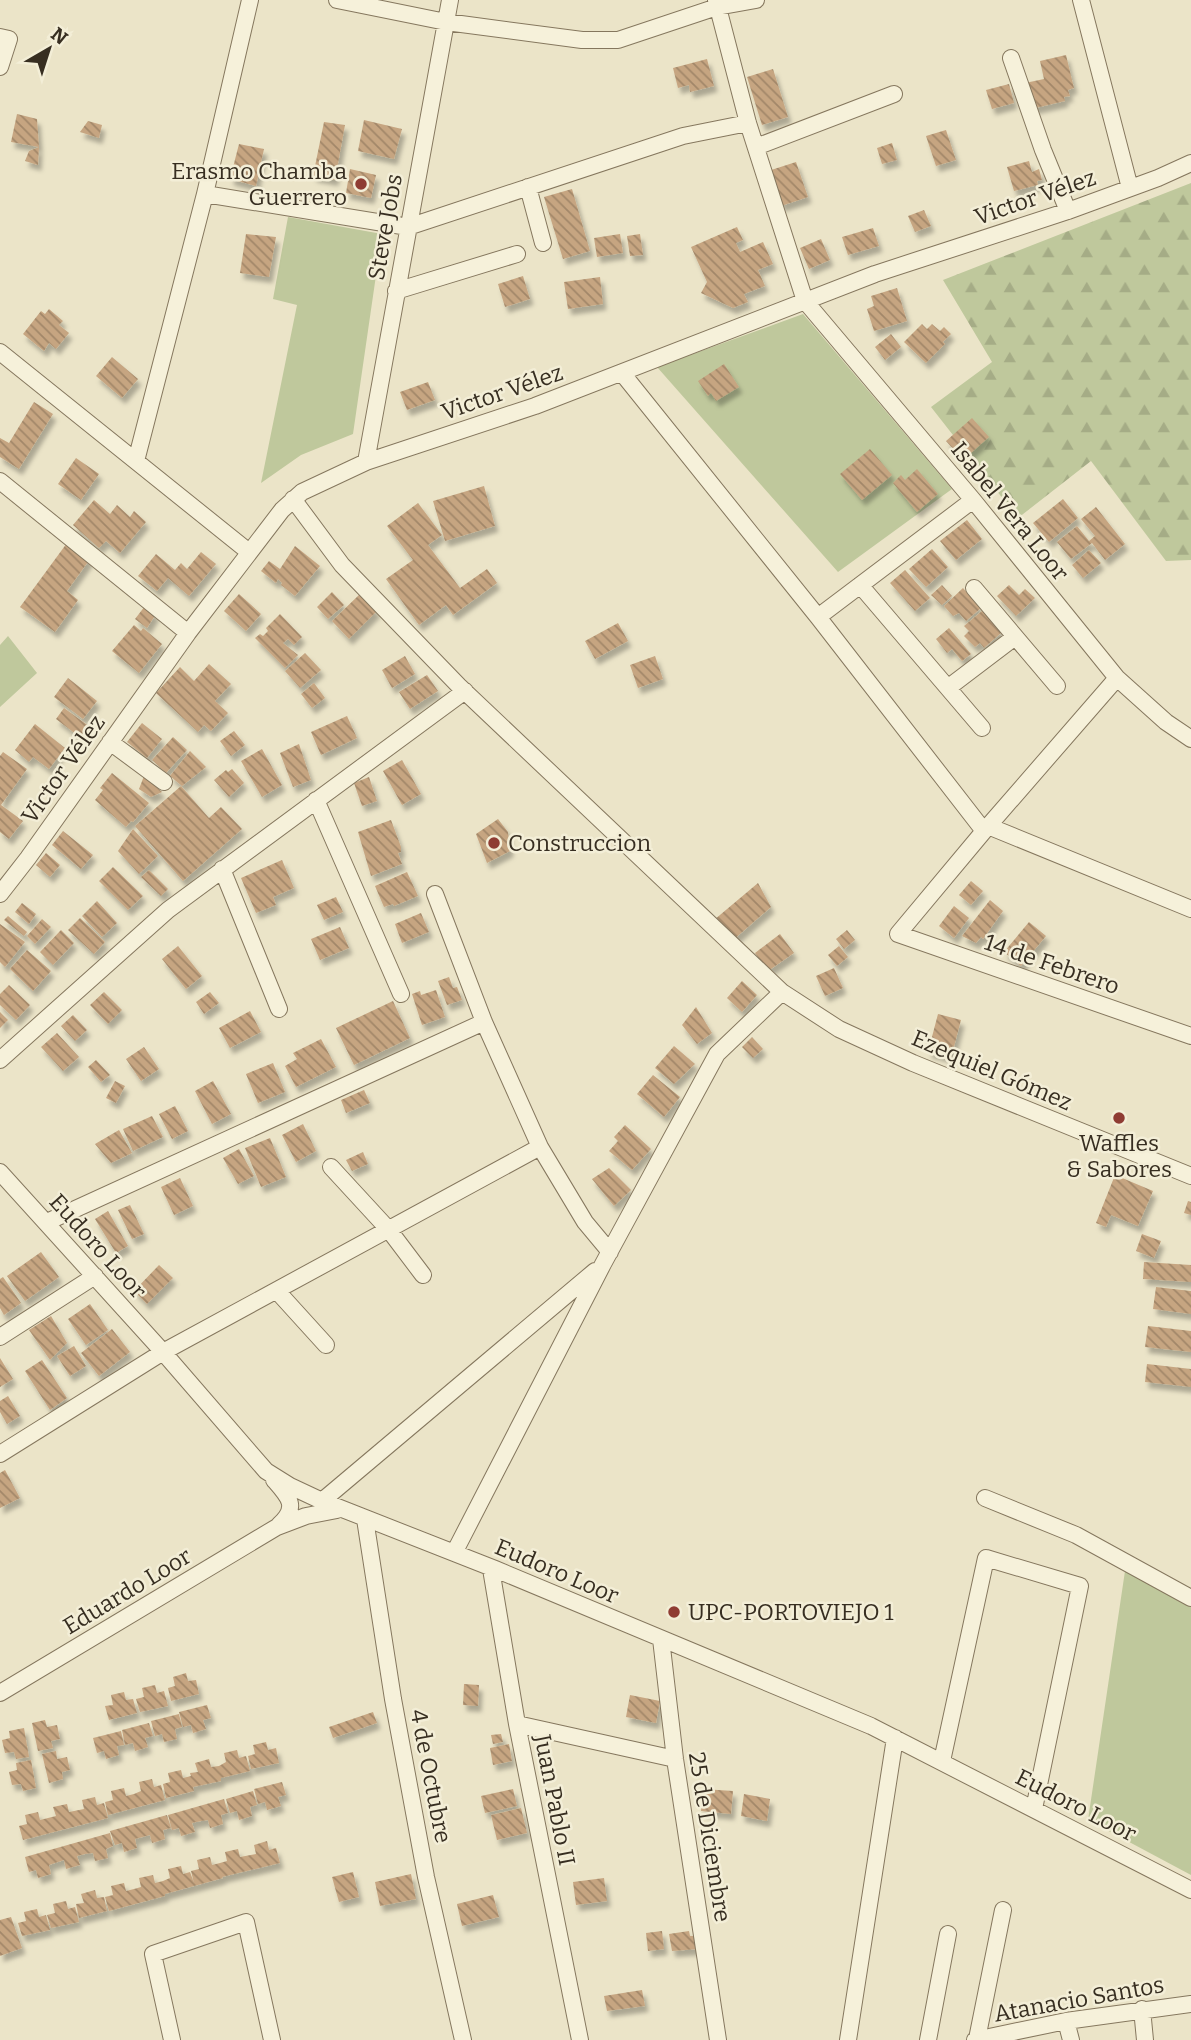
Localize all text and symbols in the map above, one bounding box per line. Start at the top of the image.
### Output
north arrow [14,14,84,84]
text: N [46,23,73,50]
place label: Erasmo Chamba Guerrero [171,157,347,211]
street label: Victor Vélez [971,163,1099,231]
street label: Steve Jobs [362,172,408,282]
marker: Erasmo Chamba Guerrero [353,176,369,192]
street label: Victor Vélez [438,358,566,426]
street label: Isabel Vera Loor [945,436,1075,586]
street label: Victor Vélez [15,709,111,829]
place label: Construccion [508,829,652,857]
marker: Construccion [486,835,502,851]
street label: 14 de Febrero [981,928,1123,1000]
street label: Ezequiel Gómez [908,1024,1076,1116]
marker: Waffles & Sabores [1111,1110,1127,1126]
place label: Waffles & Sabores [1066,1129,1172,1183]
street label: Eudoro Loor [44,1188,152,1304]
street label: Eudoro Loor [491,1532,623,1610]
street label: Eduardo Loor [58,1542,196,1640]
place label: UPC-PORTOVIEJO 1 [688,1598,894,1626]
marker: UPC-PORTOVIEJO 1 [666,1604,682,1620]
street label: 4 de Octubre [404,1707,458,1845]
street label: Juan Pablo II [528,1731,581,1868]
street label: 25 de Diciembre [683,1750,737,1924]
street label: Eudoro Loor [1011,1763,1141,1847]
street label: Atanacio Santos [992,1970,1166,2028]

